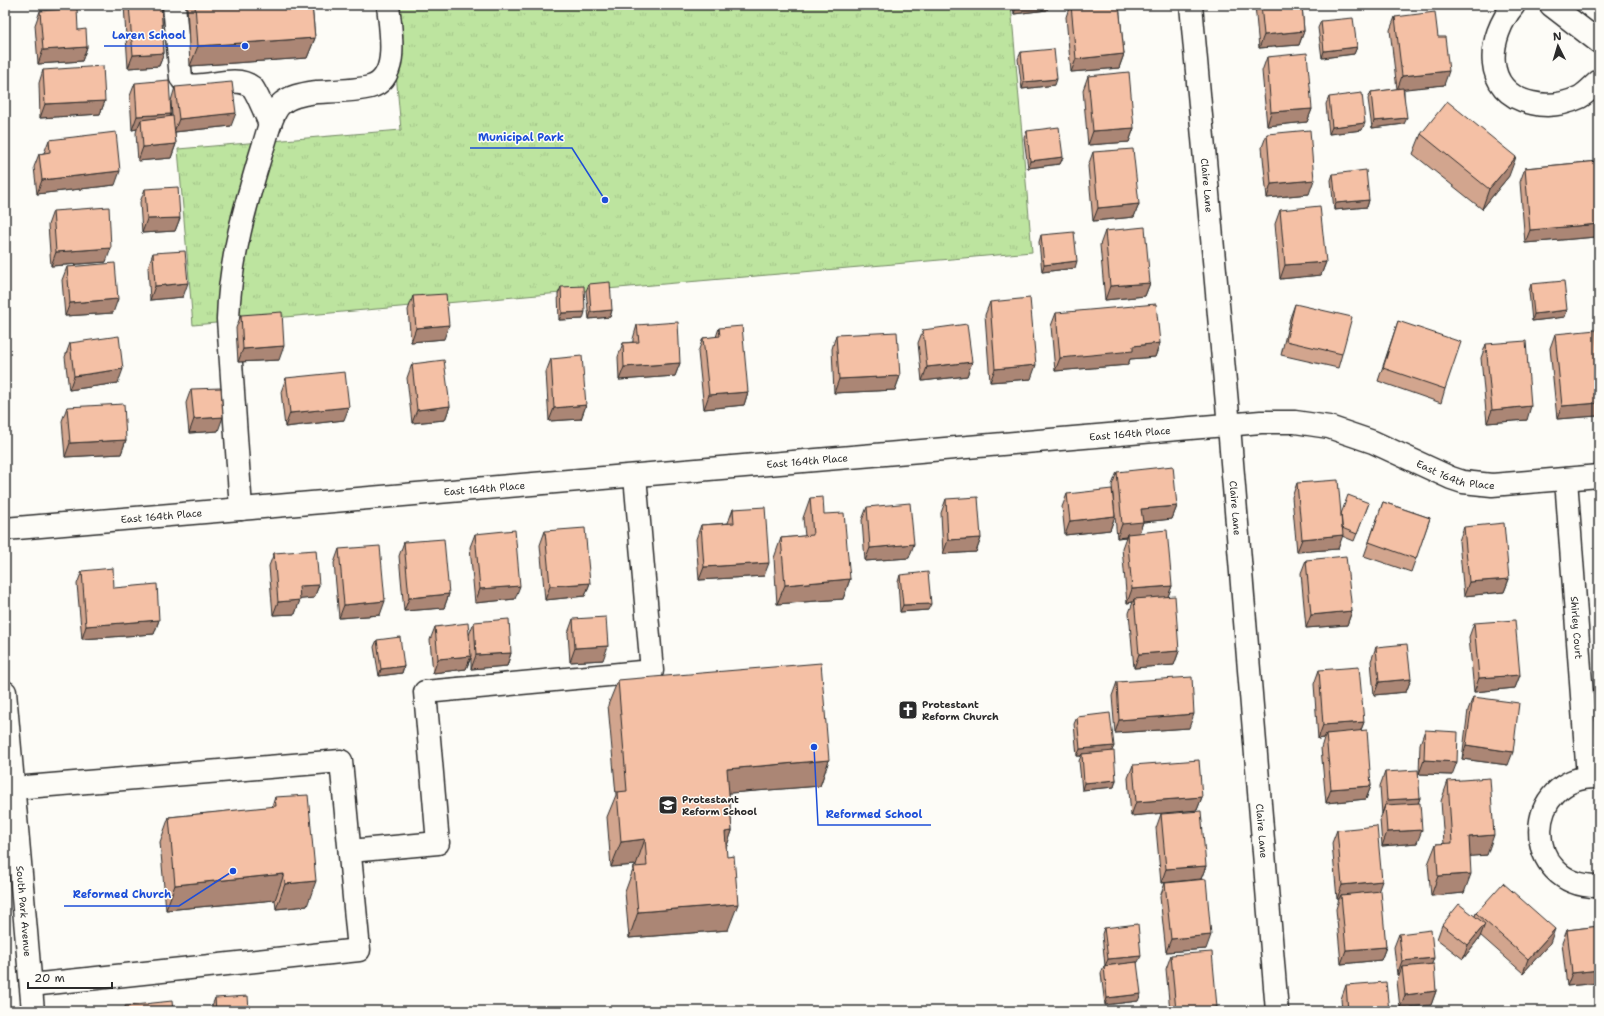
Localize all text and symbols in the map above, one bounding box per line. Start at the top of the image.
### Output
callout: Laren School [104,23,194,46]
north arrow [1538,26,1578,66]
text: Laren School [112,28,186,43]
text: N [1552,29,1562,44]
callout: Municipal Park [470,125,572,148]
text: Municipal Park [478,130,564,145]
street label: Claire Lane [1198,157,1216,213]
street label: East 164th Place [1089,423,1172,443]
street label: East 164th Place [766,451,849,471]
street label: East 164th Place [1415,457,1496,492]
street label: East 164th Place [443,478,526,498]
street label: Claire Lane [1227,480,1244,536]
street label: East 164th Place [120,506,203,526]
street label: Shirley Court [1568,596,1586,659]
place label: Protestant Reform Church [922,698,999,723]
church icon: Protestant Reform Church [897,699,919,721]
place label: Protestant Reform School [682,793,758,818]
school or university icon: Protestant Reform School [657,794,679,816]
callout: Reformed School [818,802,931,825]
street label: Claire Lane [1254,803,1271,859]
text: Reformed School [826,807,923,822]
street label: South Park Avenue [14,865,35,958]
callout: Reformed Church [64,883,179,906]
text: Reformed Church [73,887,172,902]
scale bar [28,964,112,990]
text: 20 m [34,970,65,986]

